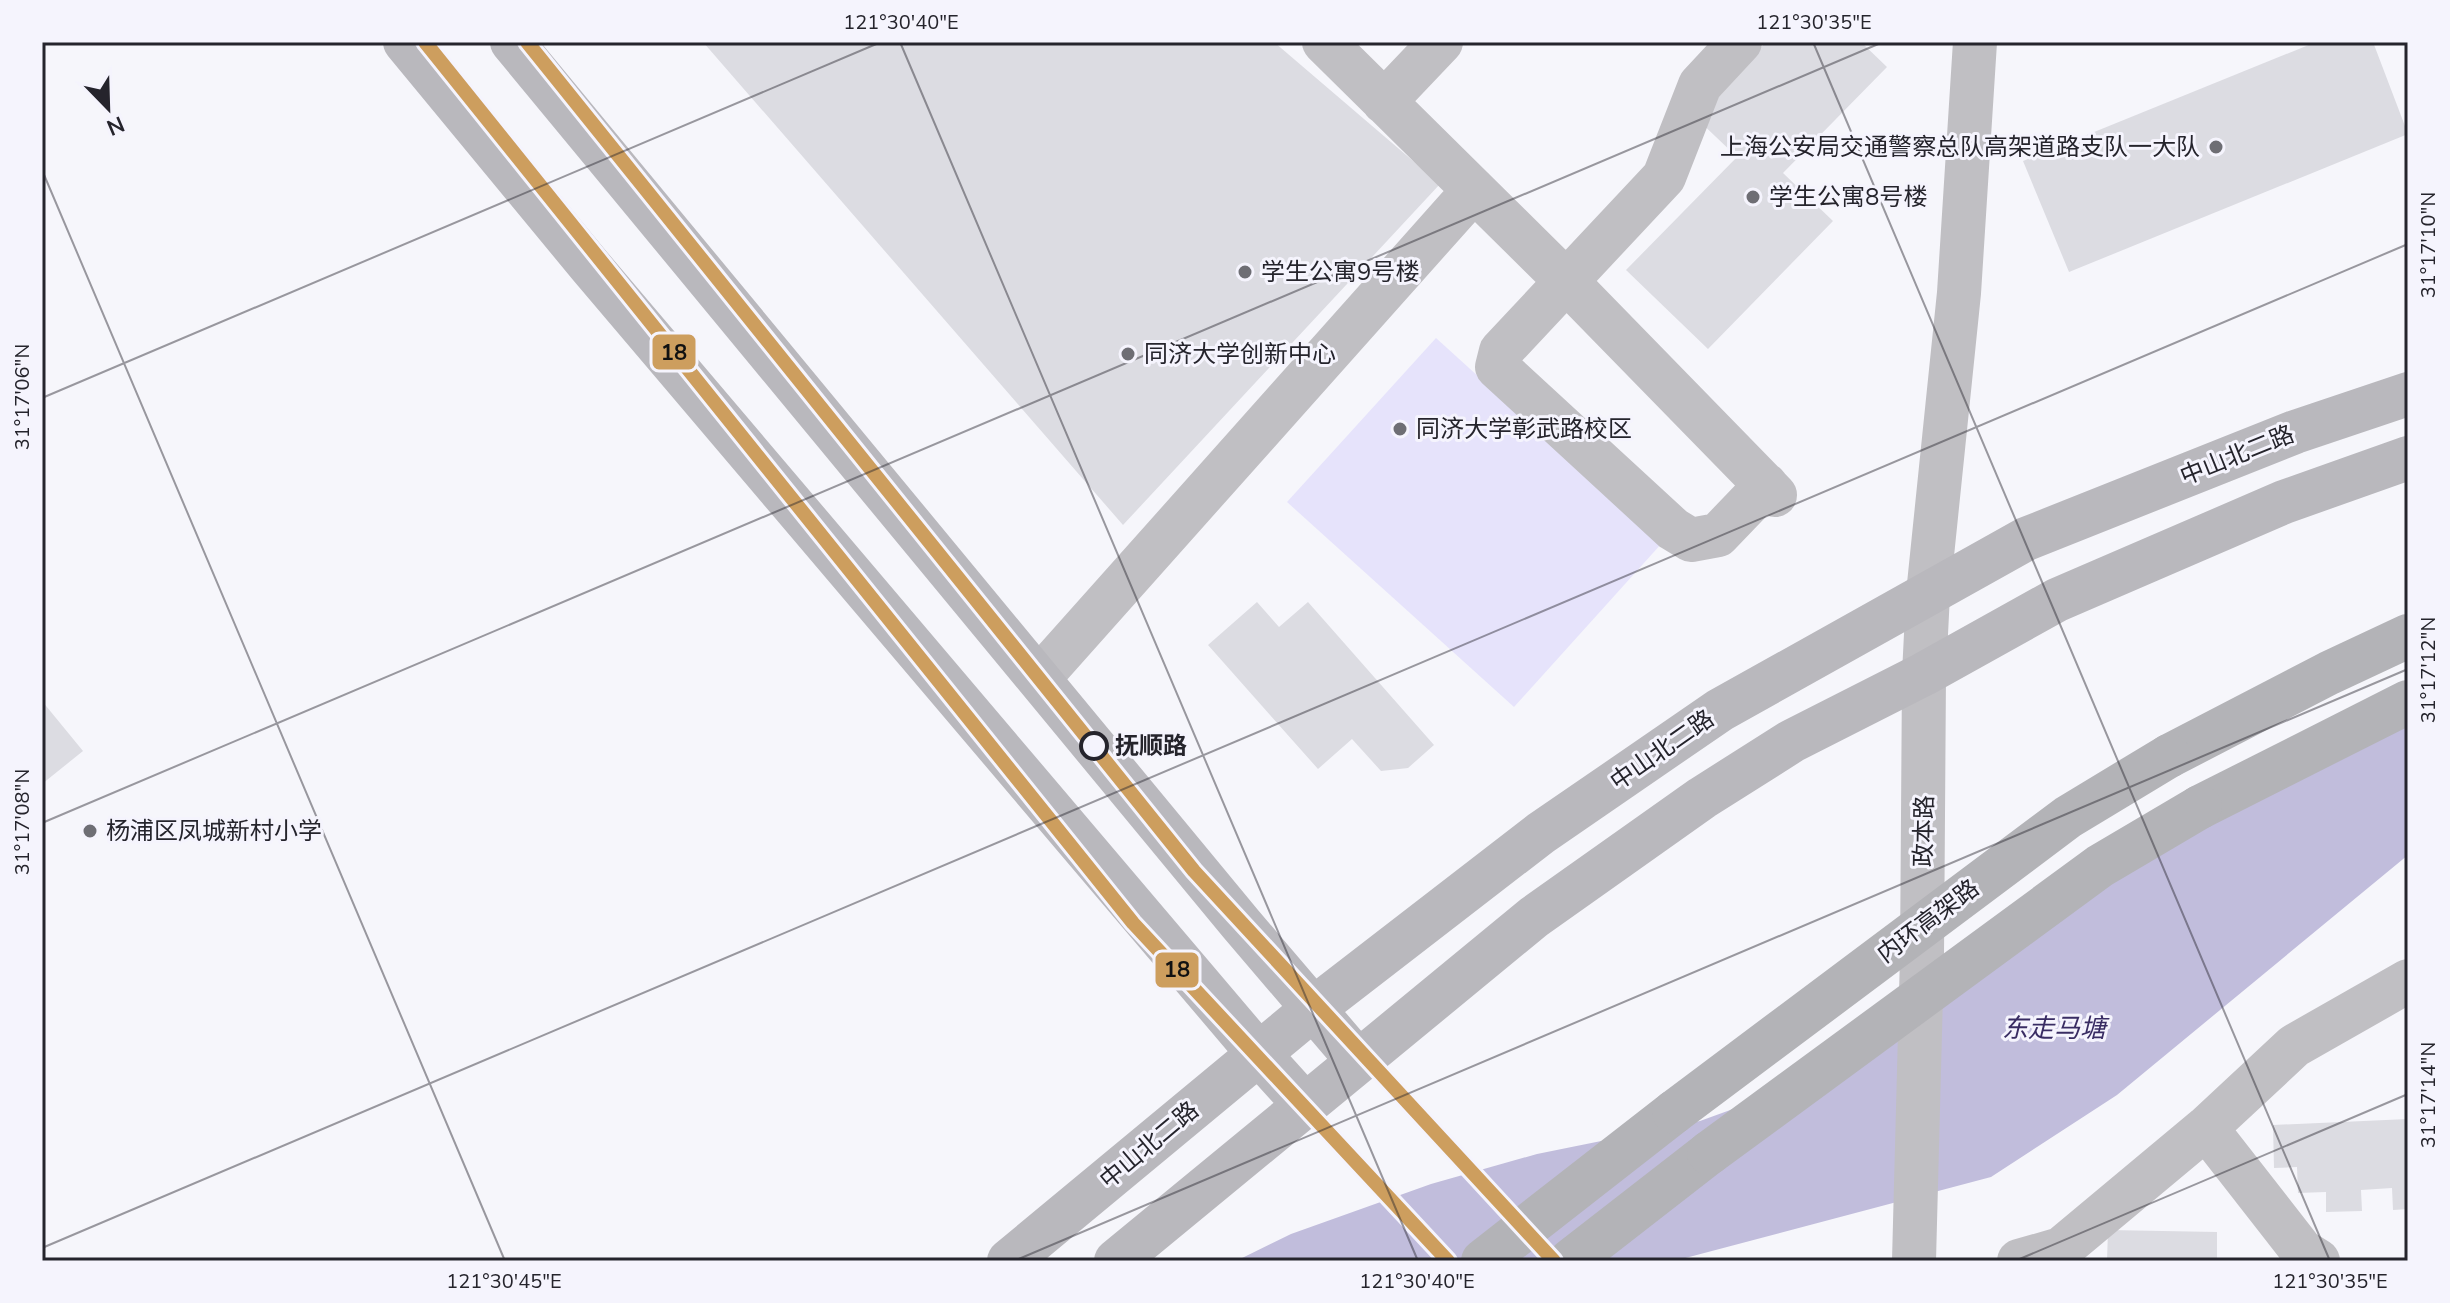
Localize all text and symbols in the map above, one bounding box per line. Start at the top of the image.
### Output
text: 121°30'40"E [843,9,959,36]
text: 121°30'35"E [1756,9,1872,36]
north arrow [68,68,148,148]
text: N [102,108,129,143]
place label: 上海公安局交通警察总队高架道路支队一大队 [1720,131,2200,163]
marker: 上海公安局交通警察总队高架道路支队一大队 [2207,138,2225,156]
place label: 学生公寓8号楼 [1769,181,1927,213]
marker: 学生公寓8号楼 [1744,188,1762,206]
text: 31°17'10"N [2415,192,2442,298]
place label: 学生公寓9号楼 [1261,256,1419,288]
marker: 学生公寓9号楼 [1236,263,1254,281]
line badge: 18 [651,333,697,371]
text: 18 [661,338,687,368]
place label: 同济大学创新中心 [1144,338,1336,370]
text: 31°17'06"N [9,344,36,450]
marker: 同济大学创新中心 [1119,345,1137,363]
place label: 同济大学彰武路校区 [1416,413,1632,445]
street label: 中山北二路 [2175,418,2299,492]
marker: 同济大学彰武路校区 [1391,420,1409,438]
text: 31°17'12"N [2415,617,2442,723]
street label: 中山北二路 [1604,702,1720,798]
place label: 抚顺路 [1115,730,1187,762]
marker: 抚顺路 [1080,732,1108,760]
text: 31°17'08"N [9,769,36,875]
street label: 政本路 [1907,795,1941,867]
place label: 杨浦区凤城新村小学 [106,815,322,847]
marker: 杨浦区凤城新村小学 [81,822,99,840]
street label: 内环高架路 [1870,872,1986,970]
line badge: 18 [1154,951,1200,989]
text: 18 [1164,955,1190,985]
water label: 东走马塘 [2002,1011,2110,1046]
text: 31°17'14"N [2415,1042,2442,1148]
street label: 中山北二路 [1093,1094,1205,1196]
text: 121°30'45"E [446,1268,562,1295]
text: 121°30'40"E [1359,1268,1475,1295]
text: 121°30'35"E [2272,1268,2388,1295]

